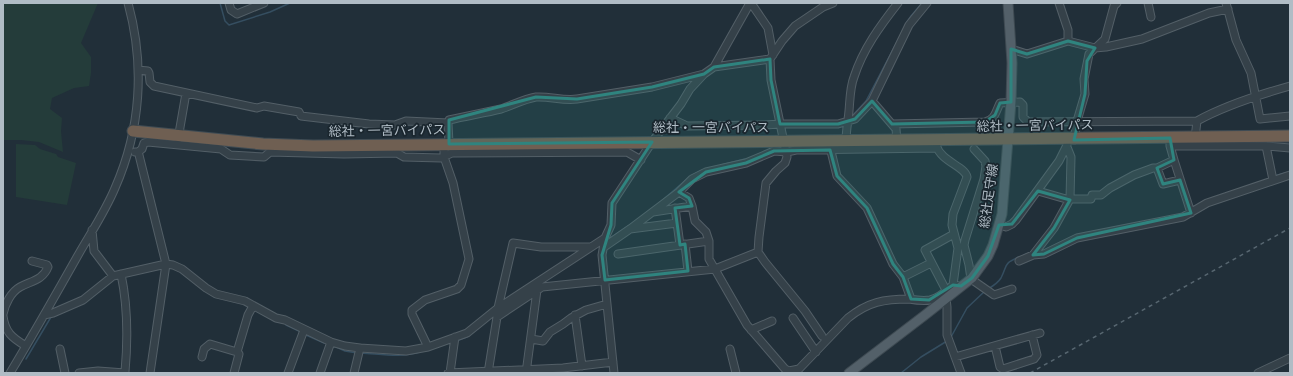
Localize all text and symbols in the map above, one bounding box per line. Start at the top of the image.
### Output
street label: 総社・一宮バイパス [976,117,1094,135]
street label: 総社・一宮バイパス [653,120,769,136]
street label: 総社・一宮バイパス [328,122,446,140]
street label: 総社足守線 [977,163,1001,229]

